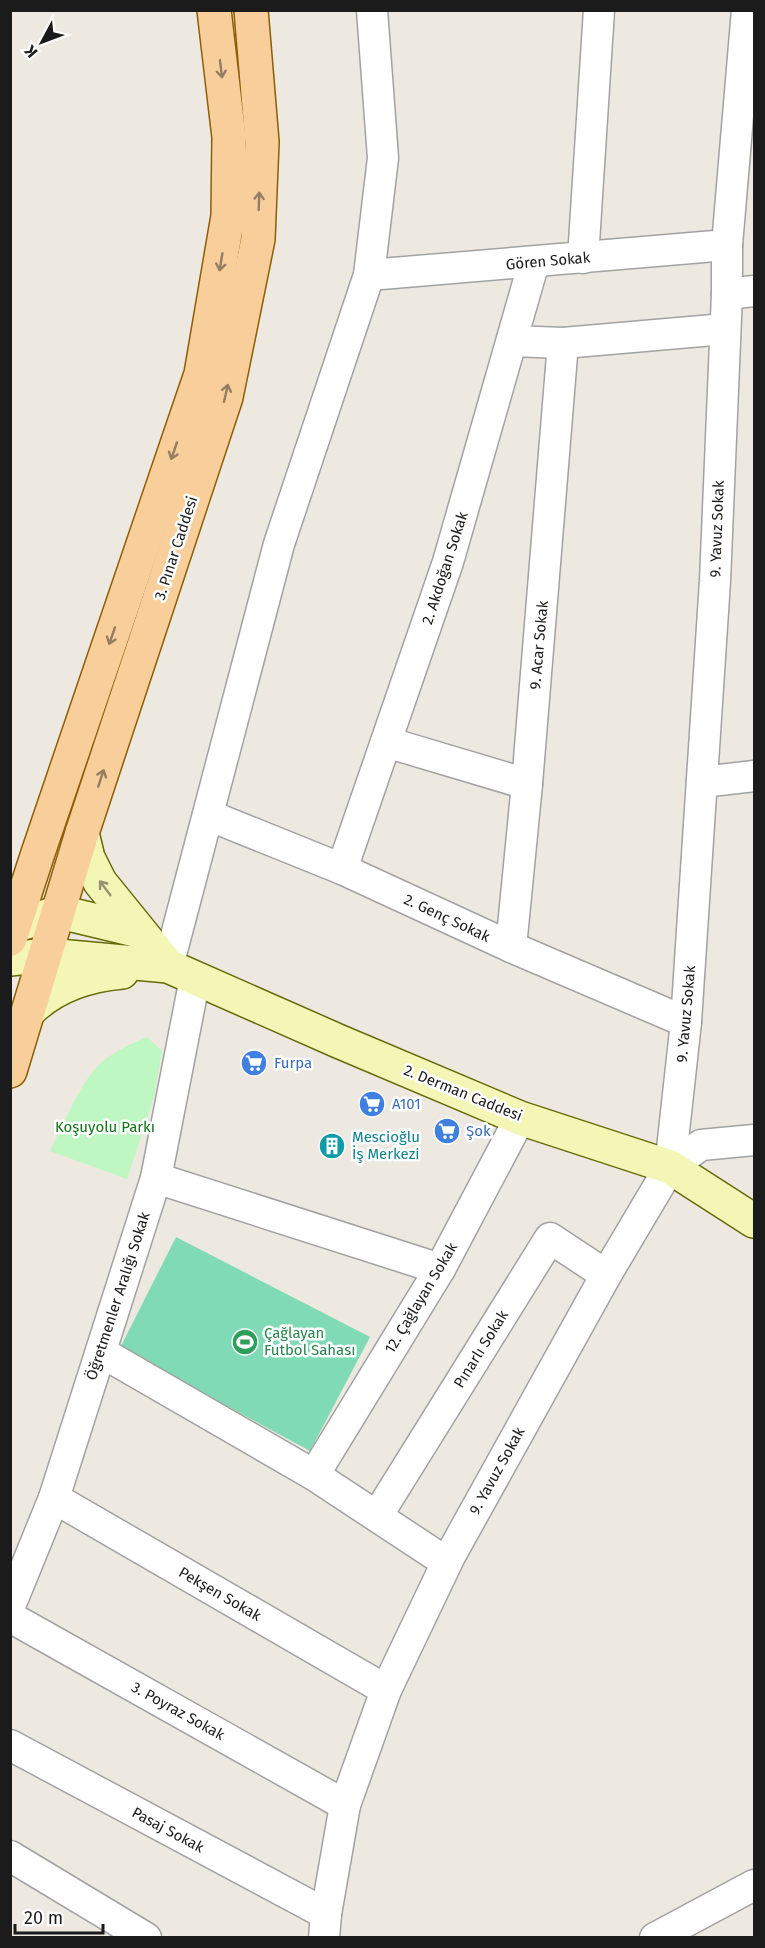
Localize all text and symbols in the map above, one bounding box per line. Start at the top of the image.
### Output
north arrow [12,12,72,72]
text: K [20,41,42,62]
one-way arrow [216,58,227,78]
one-way arrow [254,191,265,211]
street label: Gören Sokak [505,248,591,274]
one-way arrow [215,252,226,272]
one-way arrow [221,383,233,402]
one-way arrow [168,441,179,460]
street label: 9. Yavuz Sokak [706,480,728,578]
street label: 3. Pınar Caddesi [151,494,201,602]
street label: 2. Akdoğan Sokak [418,509,472,627]
street label: 9. Acar Sokak [526,599,552,690]
one-way arrow [105,626,116,645]
one-way arrow [96,769,107,788]
one-way arrow [99,880,112,896]
street label: 2. Genç Sokak [401,890,493,946]
street label: 9. Yavuz Sokak [673,964,699,1063]
supermarket icon: Furpa [239,1048,269,1078]
place label: Furpa [274,1054,312,1072]
street label: 2. Derman Caddesi [401,1061,525,1125]
supermarket icon: A101 [357,1089,387,1119]
place label: A101 [392,1095,421,1113]
supermarket icon: Şok [432,1116,462,1146]
park label: Koşuyolu Parkı [55,1118,155,1136]
place label: Şok [466,1122,491,1140]
place label: Mescioğlu İş Merkezi [352,1128,420,1163]
building icon: Mescioğlu İş Merkezi [317,1131,347,1161]
street label: Öğretmenler Aralığı Sokak [82,1209,154,1382]
street label: 12. Çağlayan Sokak [381,1239,461,1357]
street label: Pınarlı Sokak [450,1307,512,1391]
place label: Çağlayan Futbol Sahası [264,1324,355,1359]
sports icon: Çağlayan Futbol Sahası [230,1327,260,1357]
street label: 9. Yavuz Sokak [466,1424,529,1518]
street label: Pekşen Sokak [176,1563,265,1625]
street label: 3. Poyraz Sokak [128,1678,228,1744]
street label: Pasaj Sokak [129,1803,207,1857]
scale bar [15,1897,104,1935]
text: 20 m [24,1907,63,1929]

